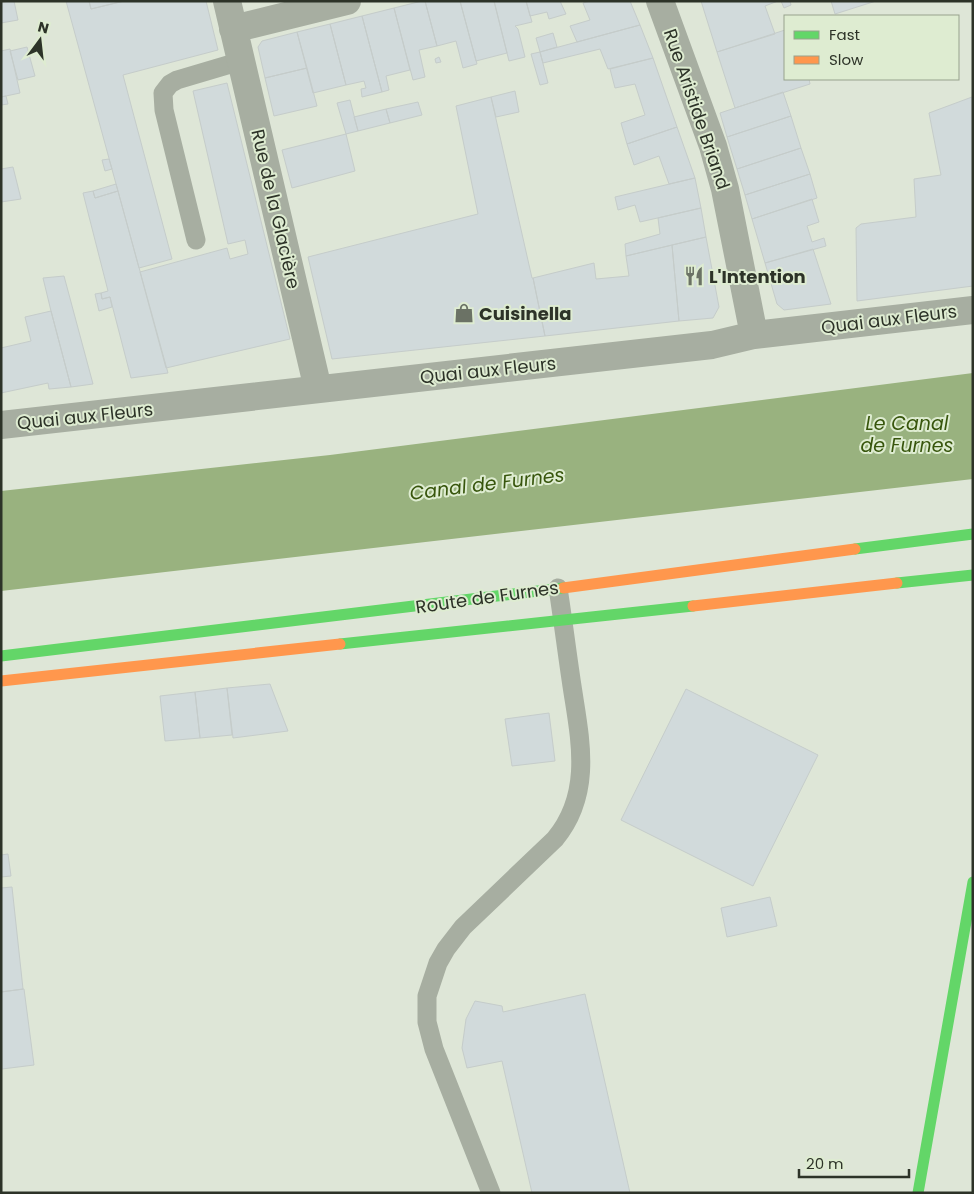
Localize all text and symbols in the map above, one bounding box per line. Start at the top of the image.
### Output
north arrow [15,15,65,65]
legend [784,15,959,80]
text: N [36,16,51,38]
text: Fast [829,24,860,45]
street label: Rue Aristide Briand [658,25,736,193]
text: Slow [829,49,864,70]
street label: Rue de la Glacière [245,127,307,291]
place label: L'Intention [709,264,806,289]
restaurant icon: L'Intention [683,265,705,287]
street label: Quai aux Fleurs [820,298,958,340]
place label: Cuisinella [479,301,572,326]
shop icon: Cuisinella [453,302,475,324]
street label: Quai aux Fleurs [419,350,557,390]
street label: Quai aux Fleurs [16,396,154,436]
water label: Le Canal de Furnes [861,410,953,459]
water label: Canal de Furnes [408,461,566,507]
street label: Route de Furnes [414,575,560,619]
scale bar [799,1146,909,1178]
text: 20 m [806,1153,844,1174]

